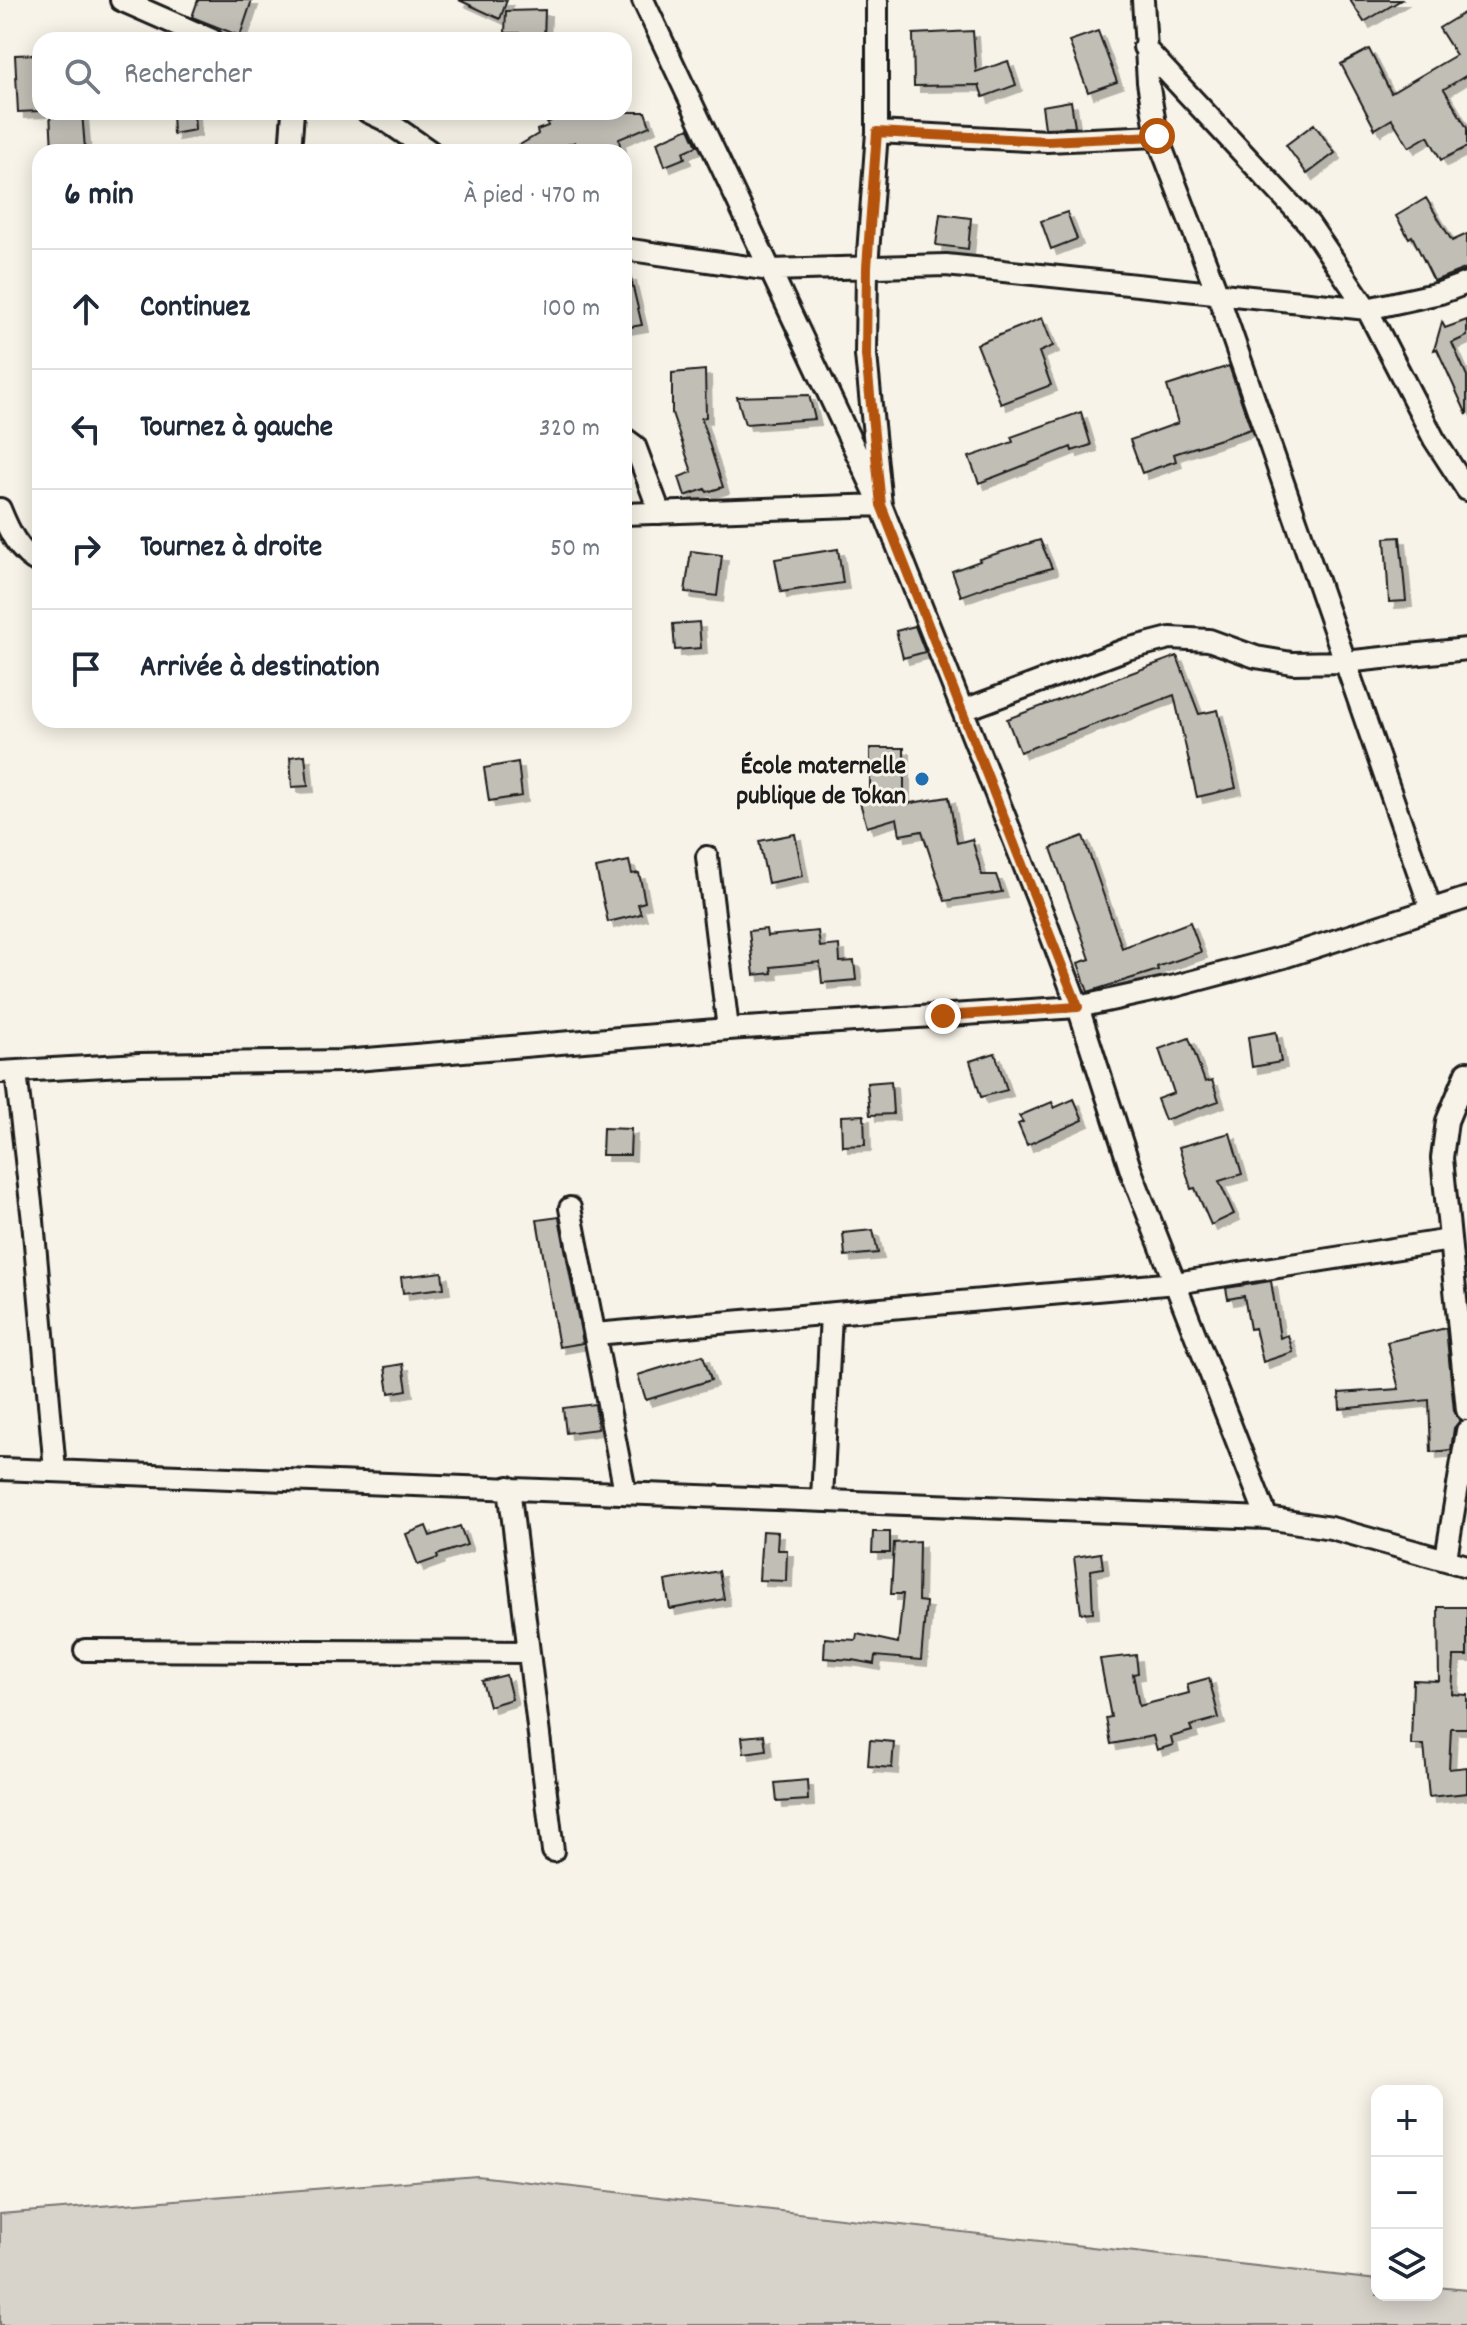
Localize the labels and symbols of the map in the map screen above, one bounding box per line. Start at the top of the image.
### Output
route start [1139,118,1175,154]
place label: École maternelle publique de Tokan [736,749,906,816]
marker: École maternelle publique de Tokan [913,770,931,788]
route end [925,998,961,1034]

